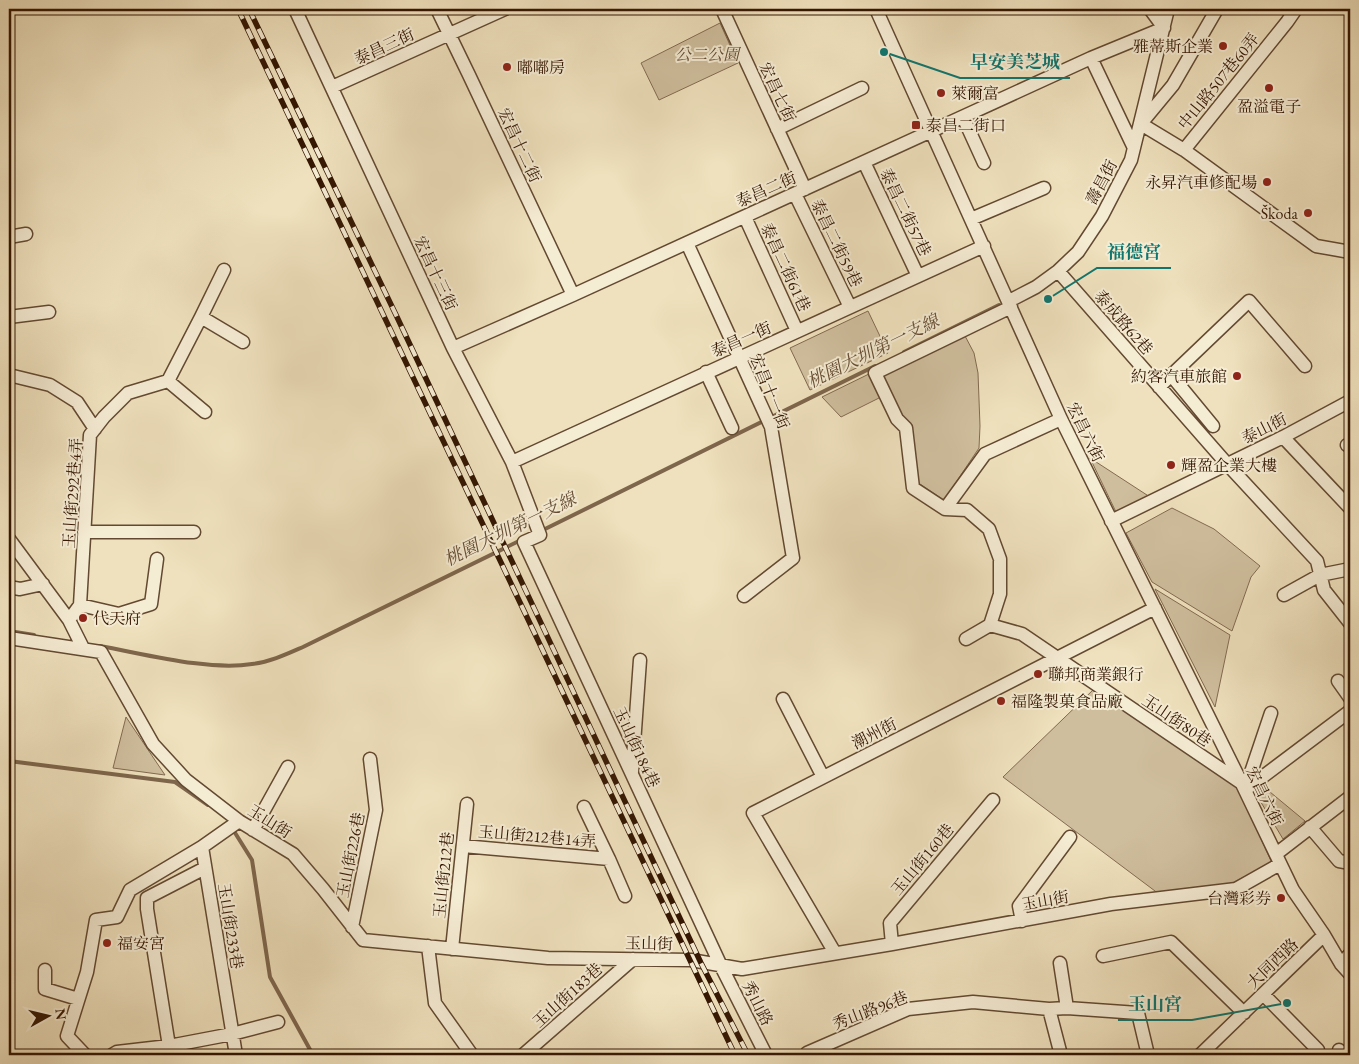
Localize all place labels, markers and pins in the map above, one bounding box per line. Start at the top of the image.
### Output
place label: 雅蒂斯企業 [1133,36,1213,57]
marker: 雅蒂斯企業 [1217,40,1229,52]
callout: 早安美芝城 [960,45,1070,78]
place label: 嘟嘟房 [517,57,565,78]
marker: 嘟嘟房 [501,61,513,73]
marker: 盈溢電子 [1263,82,1275,94]
place label: 萊爾富 [951,83,999,104]
marker: 萊爾富 [935,87,947,99]
place label: 盈溢電子 [1237,96,1301,117]
place label: 泰昌二街口 [926,115,1006,136]
marker: 泰昌二街口 [910,119,922,131]
place label: 永昇汽車修配場 [1145,172,1257,193]
marker: 永昇汽車修配場 [1261,176,1273,188]
place label: Škoda [1261,203,1299,224]
marker: Škoda [1302,207,1314,219]
callout: 福德宮 [1097,235,1171,268]
place label: 約客汽車旅館 [1131,366,1227,387]
marker: 約客汽車旅館 [1231,370,1243,382]
place label: 輝盈企業大樓 [1181,455,1277,476]
marker: 輝盈企業大樓 [1165,459,1177,471]
place label: 代天府 [93,608,141,629]
marker: 代天府 [77,612,89,624]
place label: 聯邦商業銀行 [1048,664,1144,685]
marker: 聯邦商業銀行 [1032,668,1044,680]
place label: 福隆製菓食品廠 [1011,691,1123,712]
marker: 福隆製菓食品廠 [995,695,1007,707]
place label: 台灣彩券 [1207,888,1271,909]
marker: 台灣彩券 [1275,892,1287,904]
place label: 福安宮 [117,933,165,954]
marker: 福安宮 [101,937,113,949]
callout: 玉山宮 [1118,987,1192,1020]

